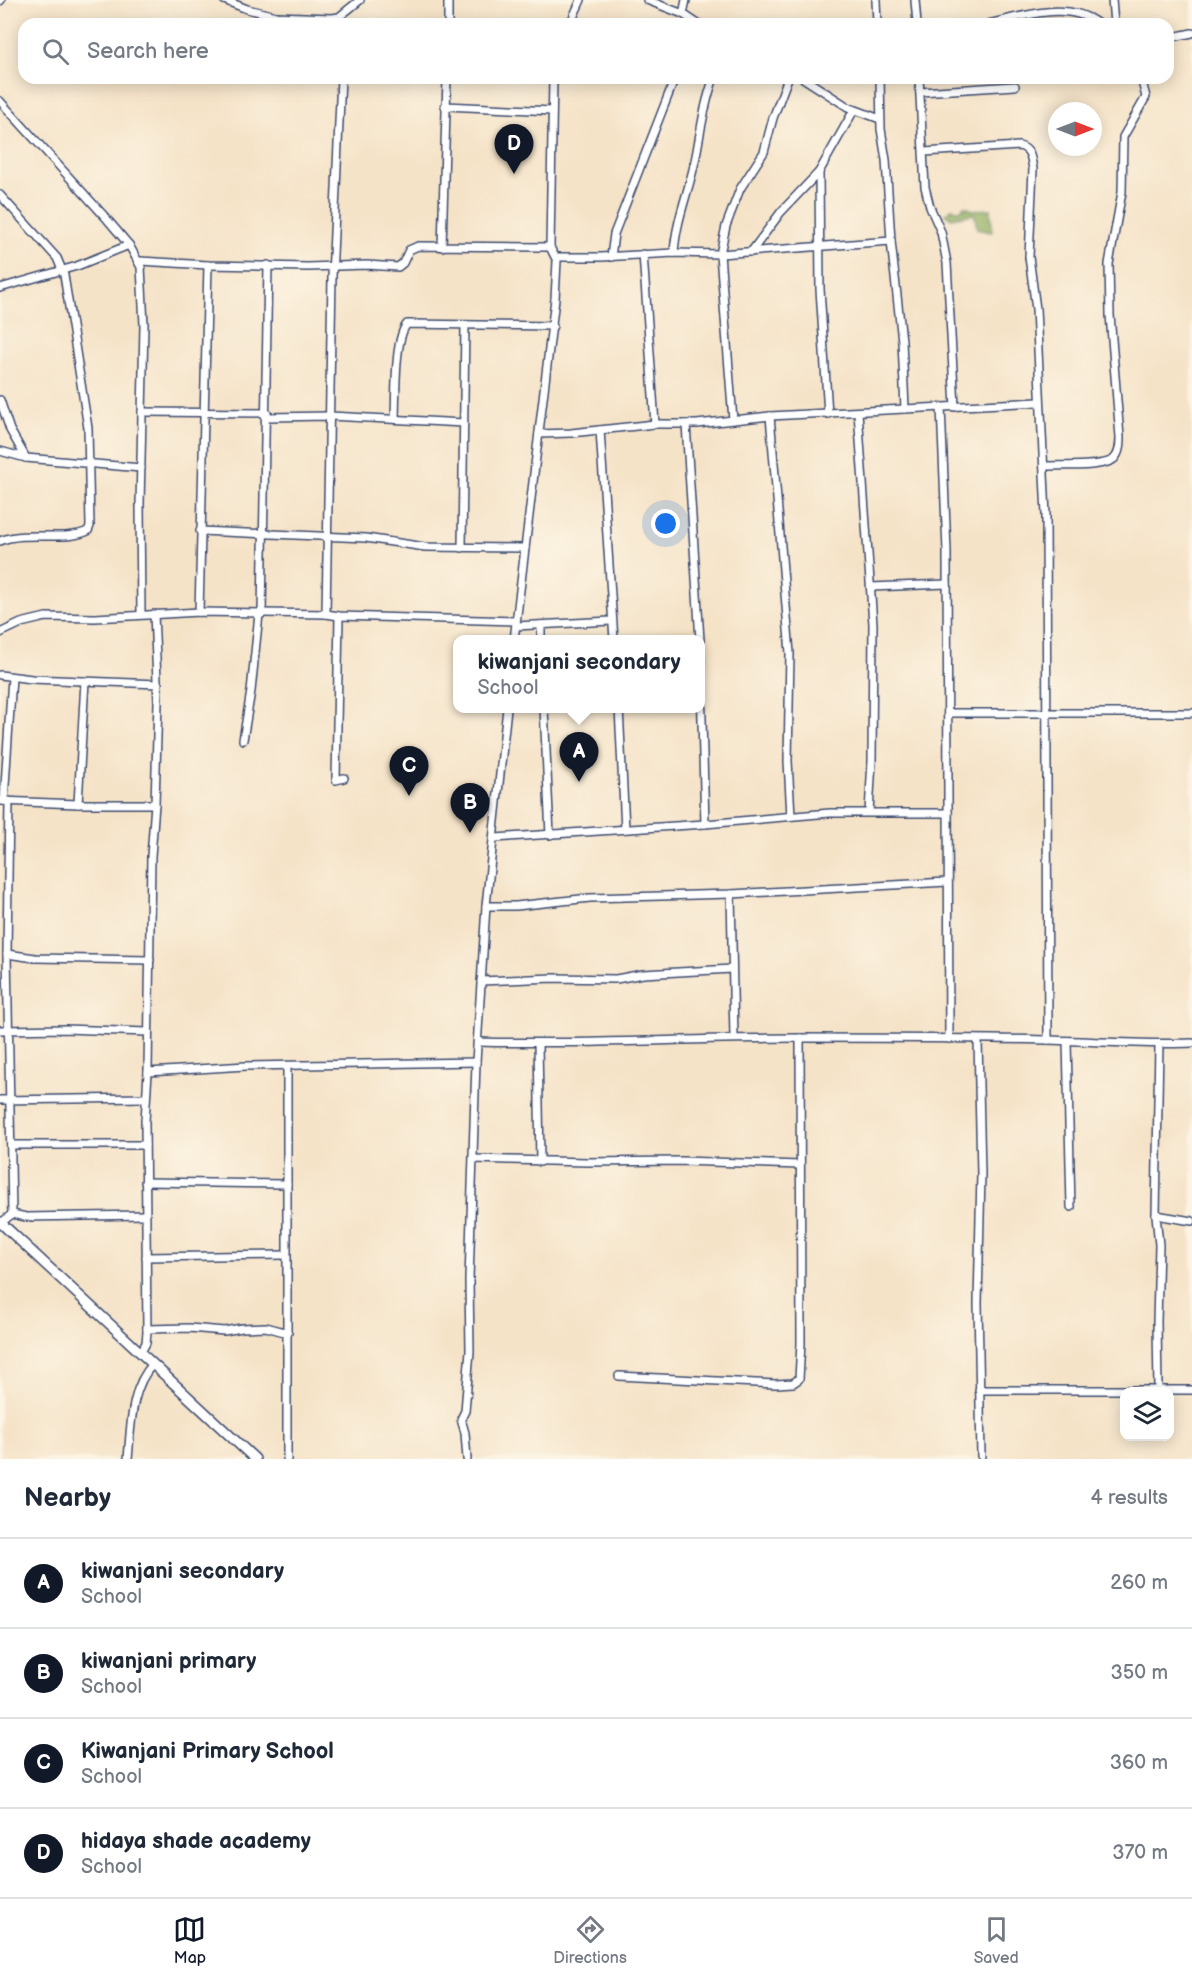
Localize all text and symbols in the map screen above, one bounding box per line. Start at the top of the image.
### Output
search box [18,18,1174,84]
icon: search [39,35,72,68]
text: Search here [87,38,209,65]
north arrow [1048,102,1102,156]
pin: D [494,124,534,174]
your location [651,509,680,538]
popup [453,635,705,713]
text: kiwanjani secondary [478,649,681,676]
text: School [478,676,538,700]
pin: A [560,732,598,782]
pin: C [390,746,428,796]
pin: B [450,784,490,833]
map controls [1120,1387,1174,1441]
button: layers [1120,1387,1174,1441]
text: Nearby [24,1483,111,1514]
text: 4 results [1090,1486,1168,1510]
text: kiwanjani secondary [81,1558,284,1585]
text: A [37,1571,50,1595]
text: 260 m [1110,1571,1168,1595]
text: School [81,1585,142,1609]
text: kiwanjani primary [81,1648,256,1675]
text: B [36,1661,51,1685]
text: 350 m [1111,1661,1168,1685]
text: School [81,1675,142,1699]
text: Kiwanjani Primary School [81,1738,334,1765]
text: C [36,1751,51,1775]
text: 360 m [1110,1751,1168,1775]
text: School [81,1765,142,1789]
text: hidaya shade academy [81,1828,311,1855]
text: D [37,1841,50,1865]
text: 370 m [1112,1841,1168,1865]
text: School [81,1855,142,1879]
tab: Map [173,1913,206,1968]
tab: Directions [553,1913,627,1968]
tab: Saved [974,1913,1019,1968]

